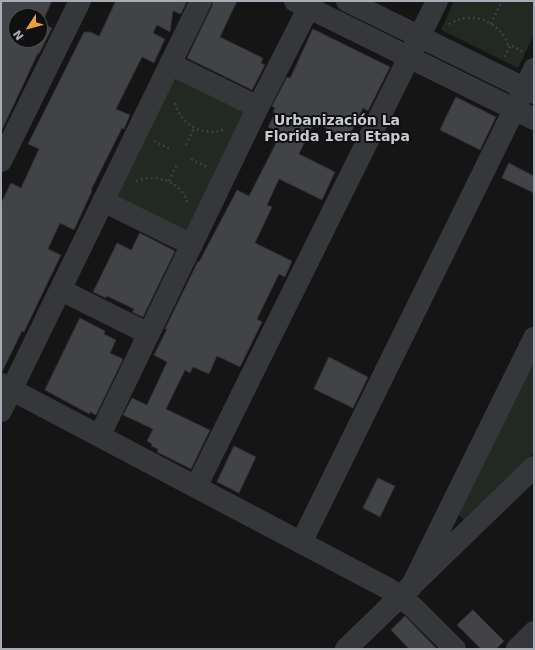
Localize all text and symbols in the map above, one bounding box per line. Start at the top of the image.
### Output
north arrow [8,8,48,48]
text: N [11,27,27,42]
district label: Urbanización La Florida 1era Etapa [264,113,410,146]

